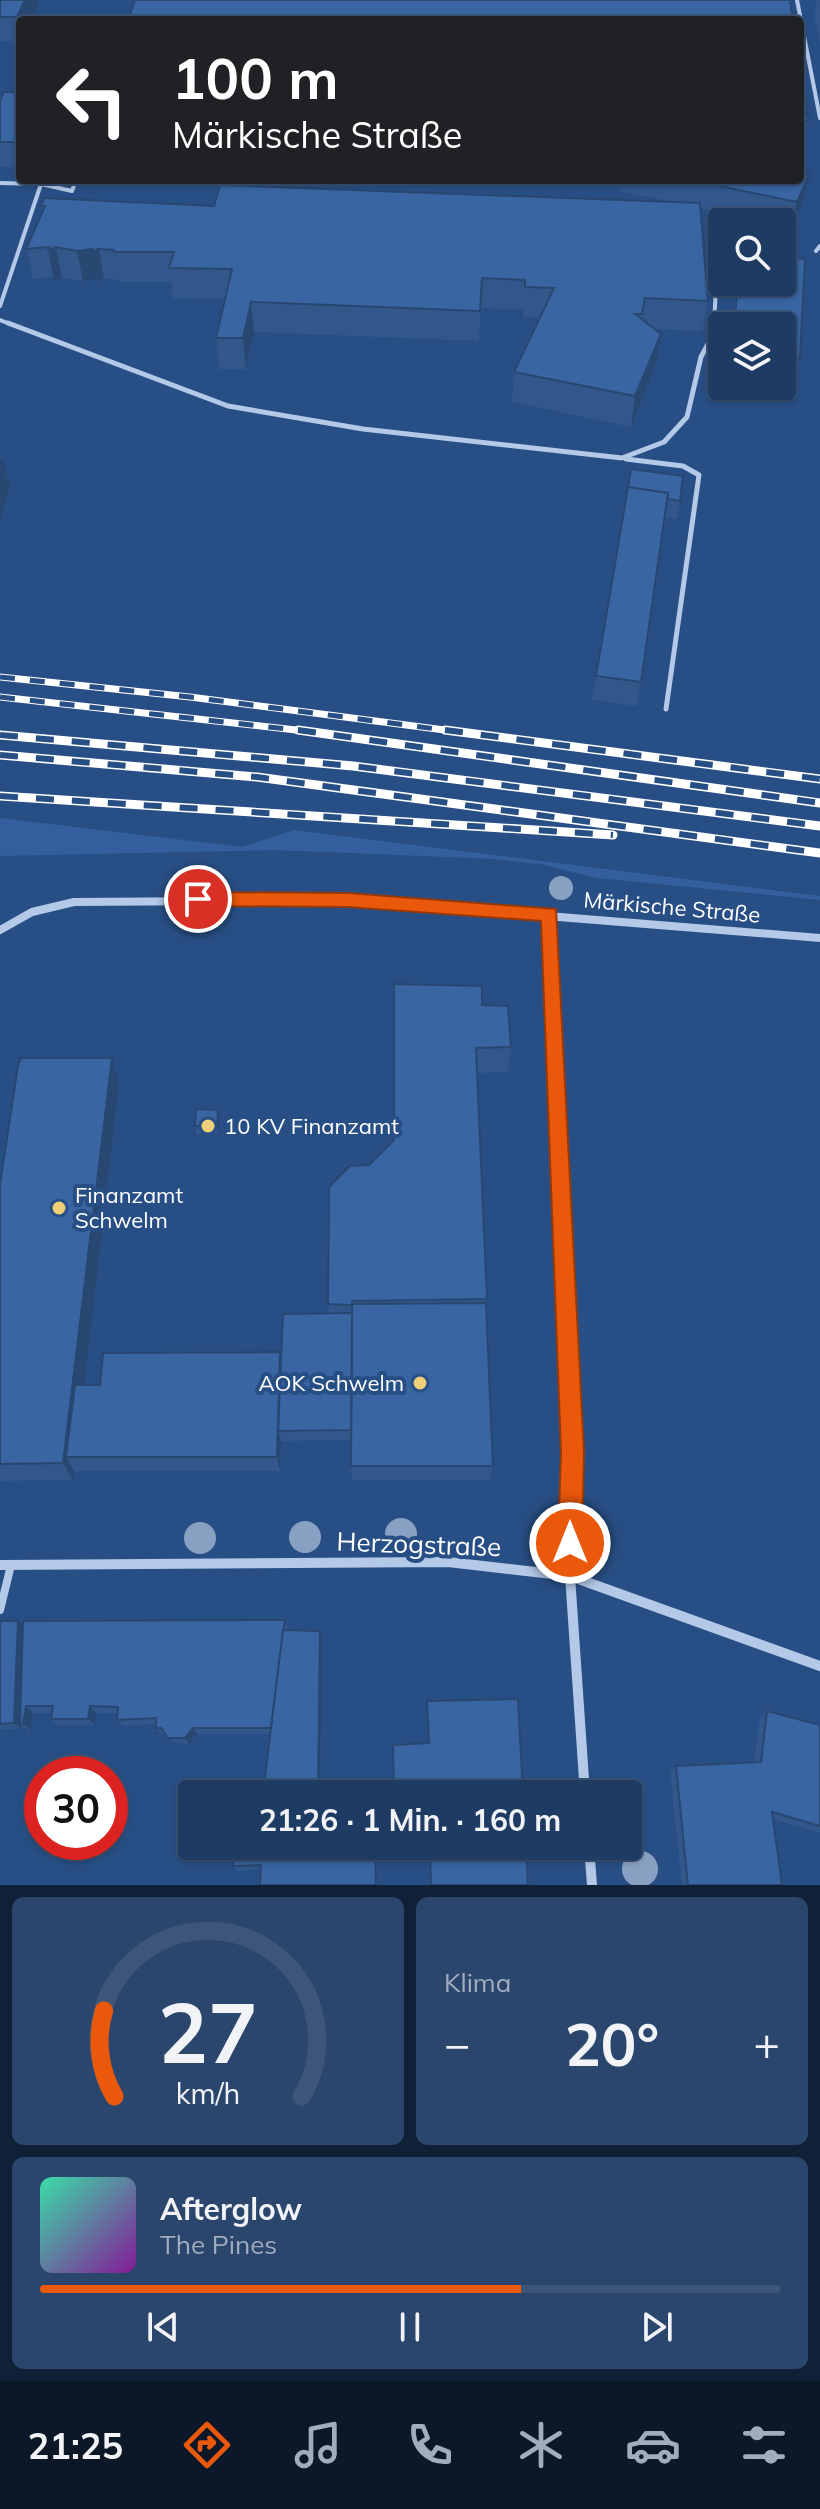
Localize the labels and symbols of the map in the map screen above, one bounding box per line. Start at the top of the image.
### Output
pin [164,865,232,933]
street label: Märkische Straße [582,885,762,929]
place label: 10 KV Finanzamt [224,1112,399,1140]
marker: 10 KV Finanzamt [199,1117,217,1135]
place label: Finanzamt Schwelm [75,1181,183,1234]
marker: Finanzamt Schwelm [50,1199,68,1217]
place label: AOK Schwelm [259,1369,404,1397]
marker: AOK Schwelm [411,1374,429,1392]
position arrow [528,1501,612,1585]
street label: Herzogstraße [336,1525,502,1563]
speed limit sign: 30 [24,1756,128,1860]

